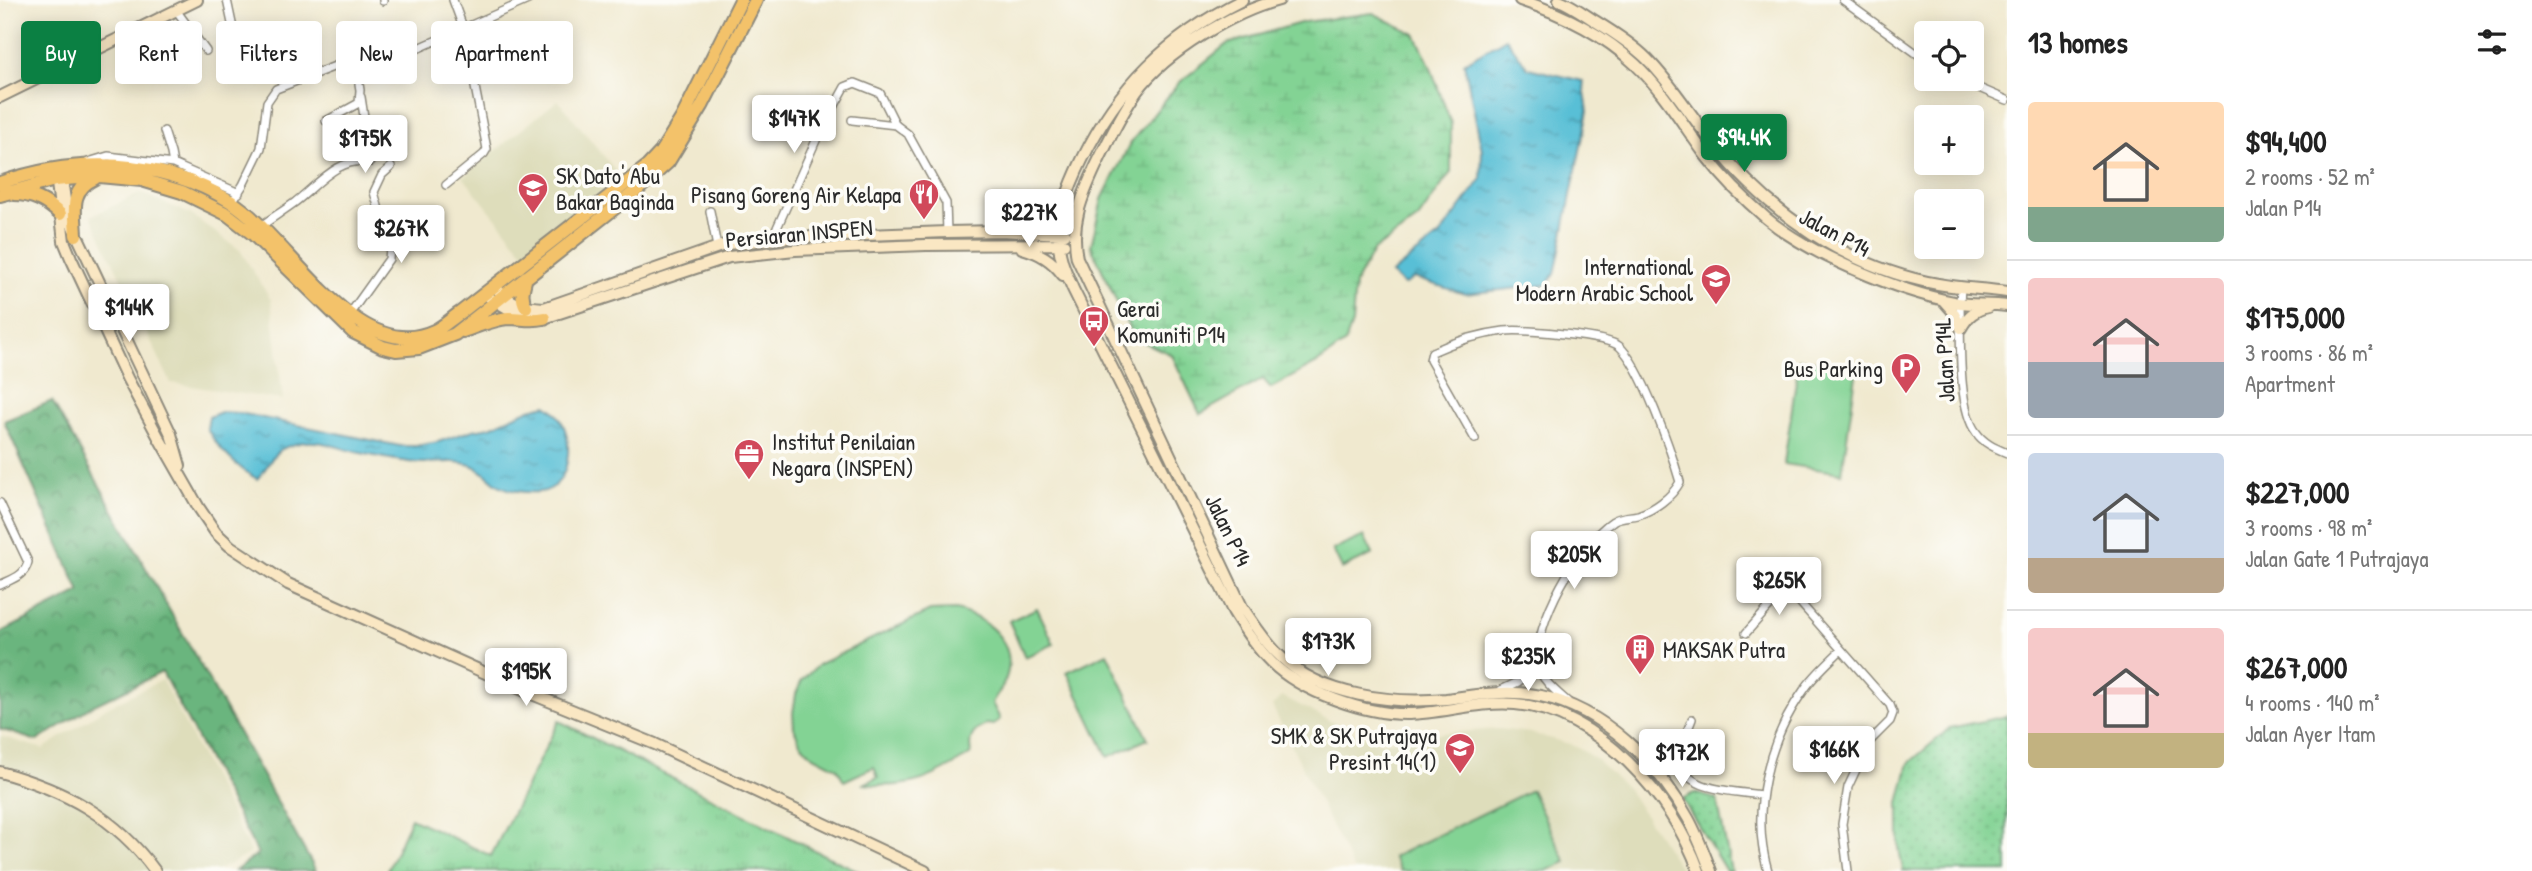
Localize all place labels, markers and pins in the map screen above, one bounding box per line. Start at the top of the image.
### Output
pin: $147K [745,96,843,155]
pin: $94.4K [1687,114,1801,174]
pin: $175K [316,116,414,175]
place label: SK Dato' Abu Bakar Baginda [556,160,674,217]
school or university icon: SK Dato' Abu Bakar Baginda [516,171,550,215]
restaurant icon: Pisang Goreng Air Kelapa [907,177,941,221]
place label: Pisang Goreng Air Kelapa [691,179,901,210]
pin: $227K [980,190,1078,249]
pin: $267K [352,205,450,265]
place label: International Modern Arabic School [1516,251,1694,308]
school or university icon: International Modern Arabic School [1699,262,1733,306]
pin: $144K [80,284,178,344]
place label: Gerai Komuniti P14 [1117,293,1225,350]
bus stop icon: Gerai Komuniti P14 [1077,304,1111,348]
parking icon: Bus Parking [1889,351,1923,395]
place label: Bus Parking [1784,353,1883,384]
place label: Institut Penilaian Negara (INSPEN) [772,426,916,483]
office icon: Institut Penilaian Negara (INSPEN) [732,437,766,481]
pin: $205K [1525,532,1623,591]
pin: $265K [1730,558,1828,617]
pin: $173K [1279,618,1377,678]
building icon: MAKSAK Putra [1623,632,1657,676]
pin: $235K [1479,634,1577,693]
place label: MAKSAK Putra [1663,634,1785,665]
pin: $195K [477,648,575,708]
place label: SMK & SK Putrajaya Presint 14(1) [1271,720,1437,777]
pin: $166K [1785,726,1883,786]
pin: $172K [1633,730,1731,789]
school or university icon: SMK & SK Putrajaya Presint 14(1) [1443,731,1477,775]

